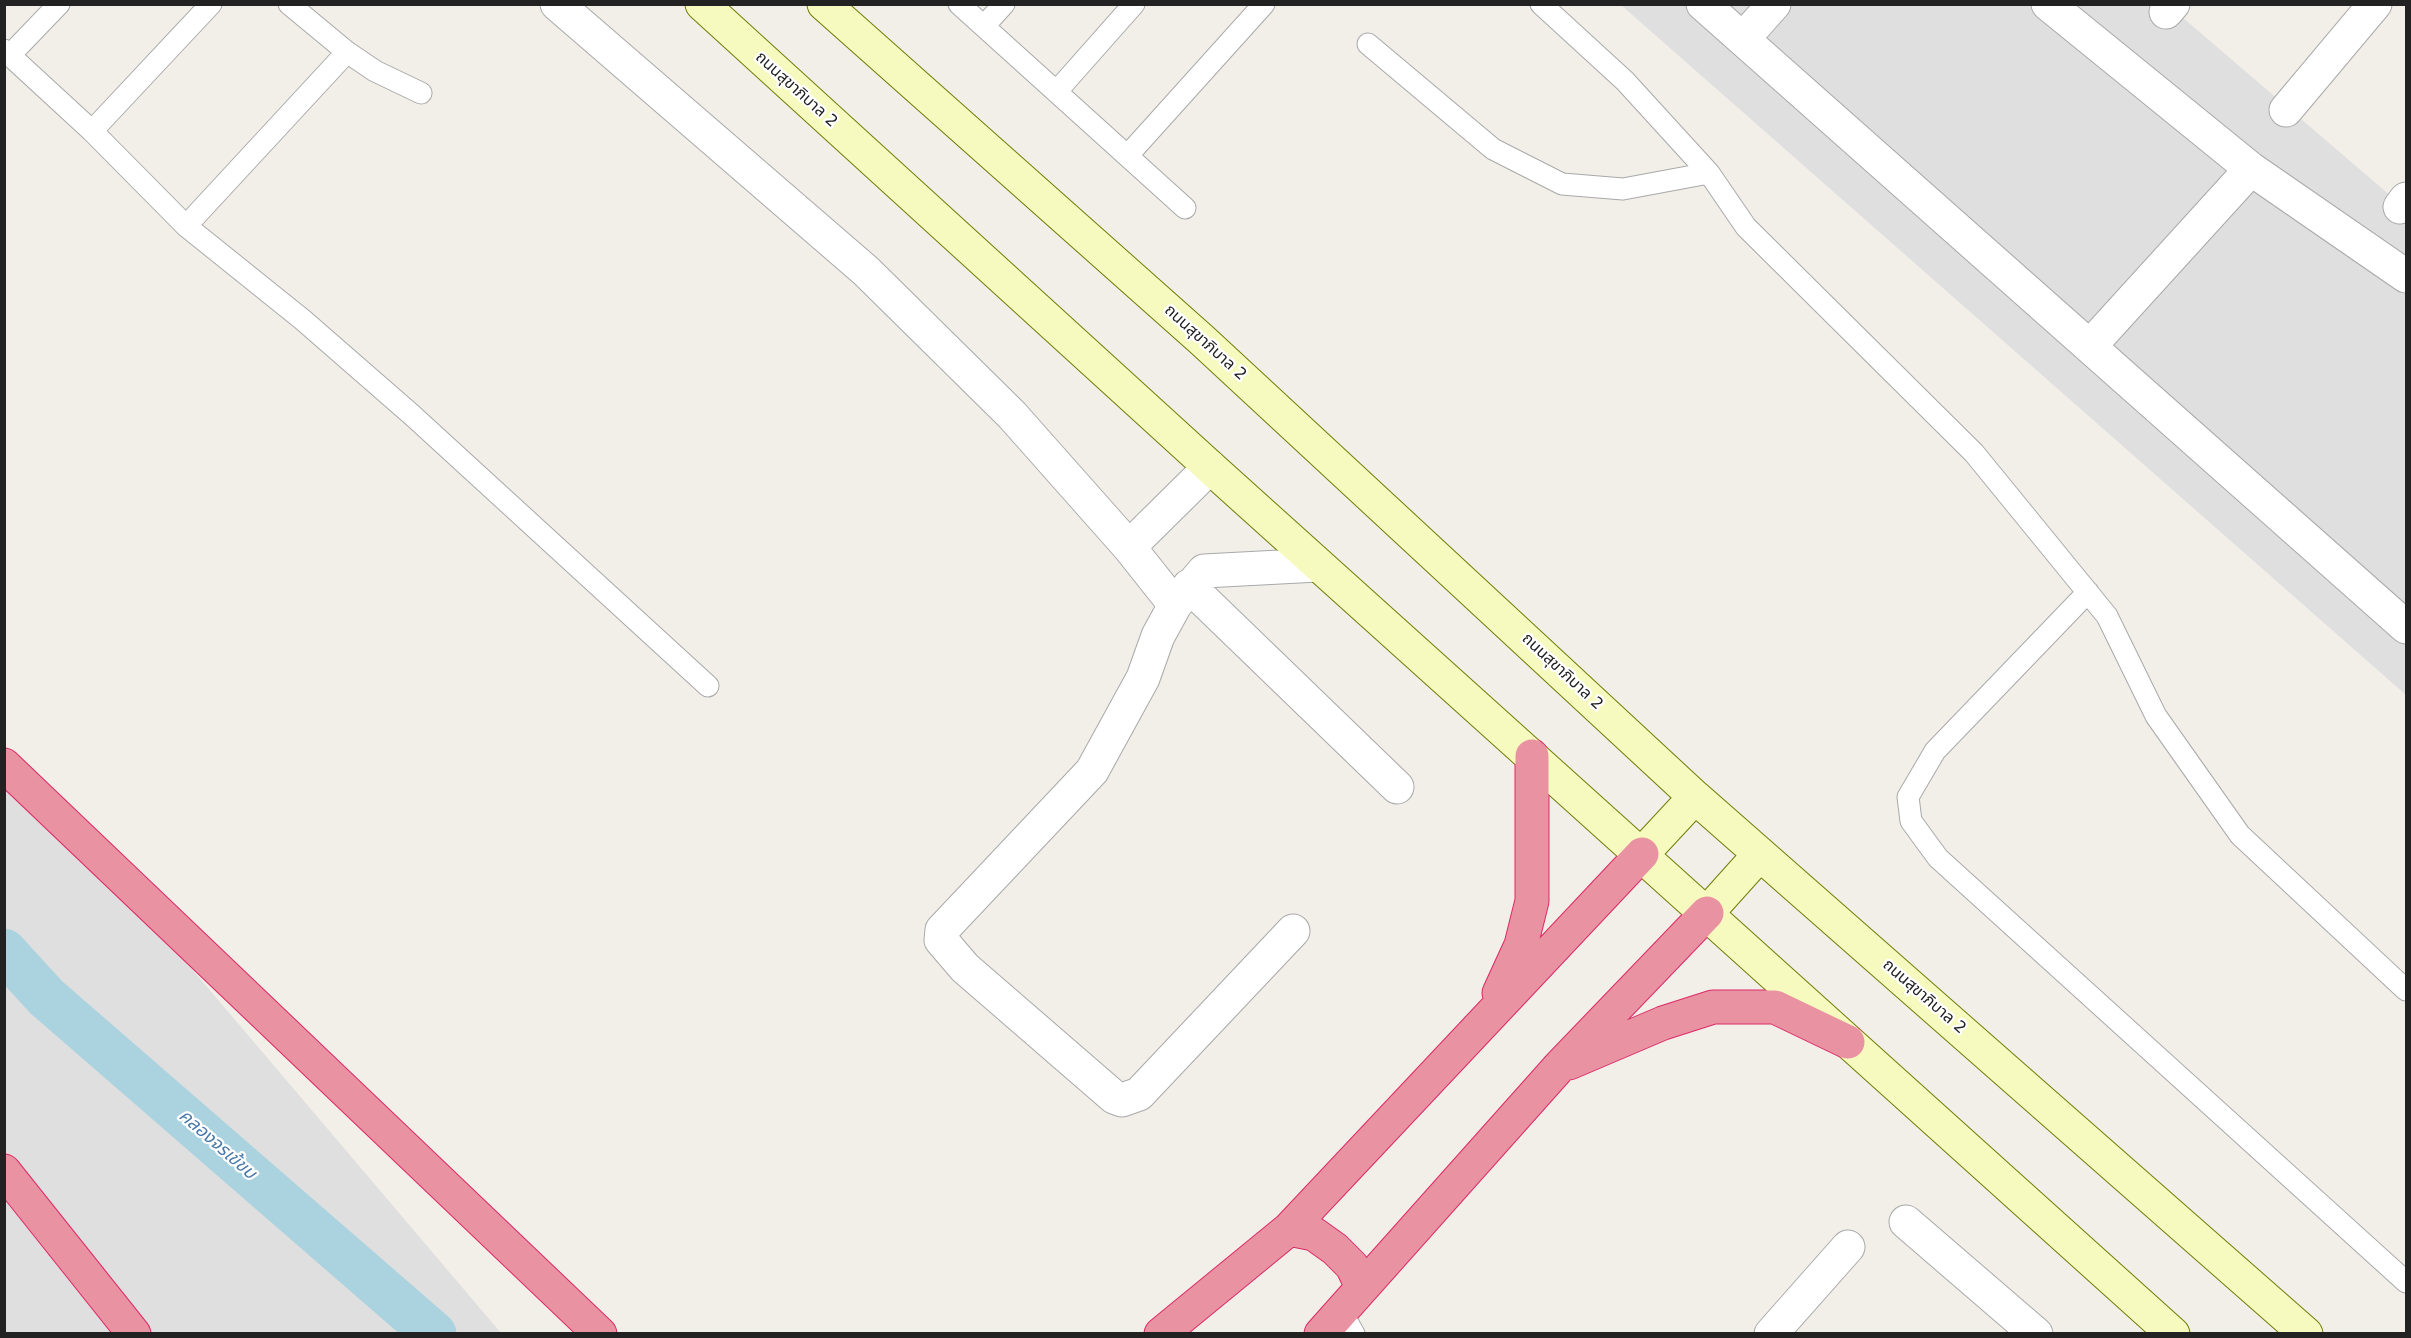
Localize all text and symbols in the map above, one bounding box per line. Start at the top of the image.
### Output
street label: ถนนสุขาภิบาล 2 [751,48,841,132]
street label: ถนนสุขาภิบาล 2 [1160,301,1250,385]
street label: ถนนสุขาภิบาล 2 [1517,630,1607,714]
street label: ถนนสุขาภิบาล 2 [1879,956,1969,1038]
water label: คลองจรเข้ขบ [174,1106,260,1184]

